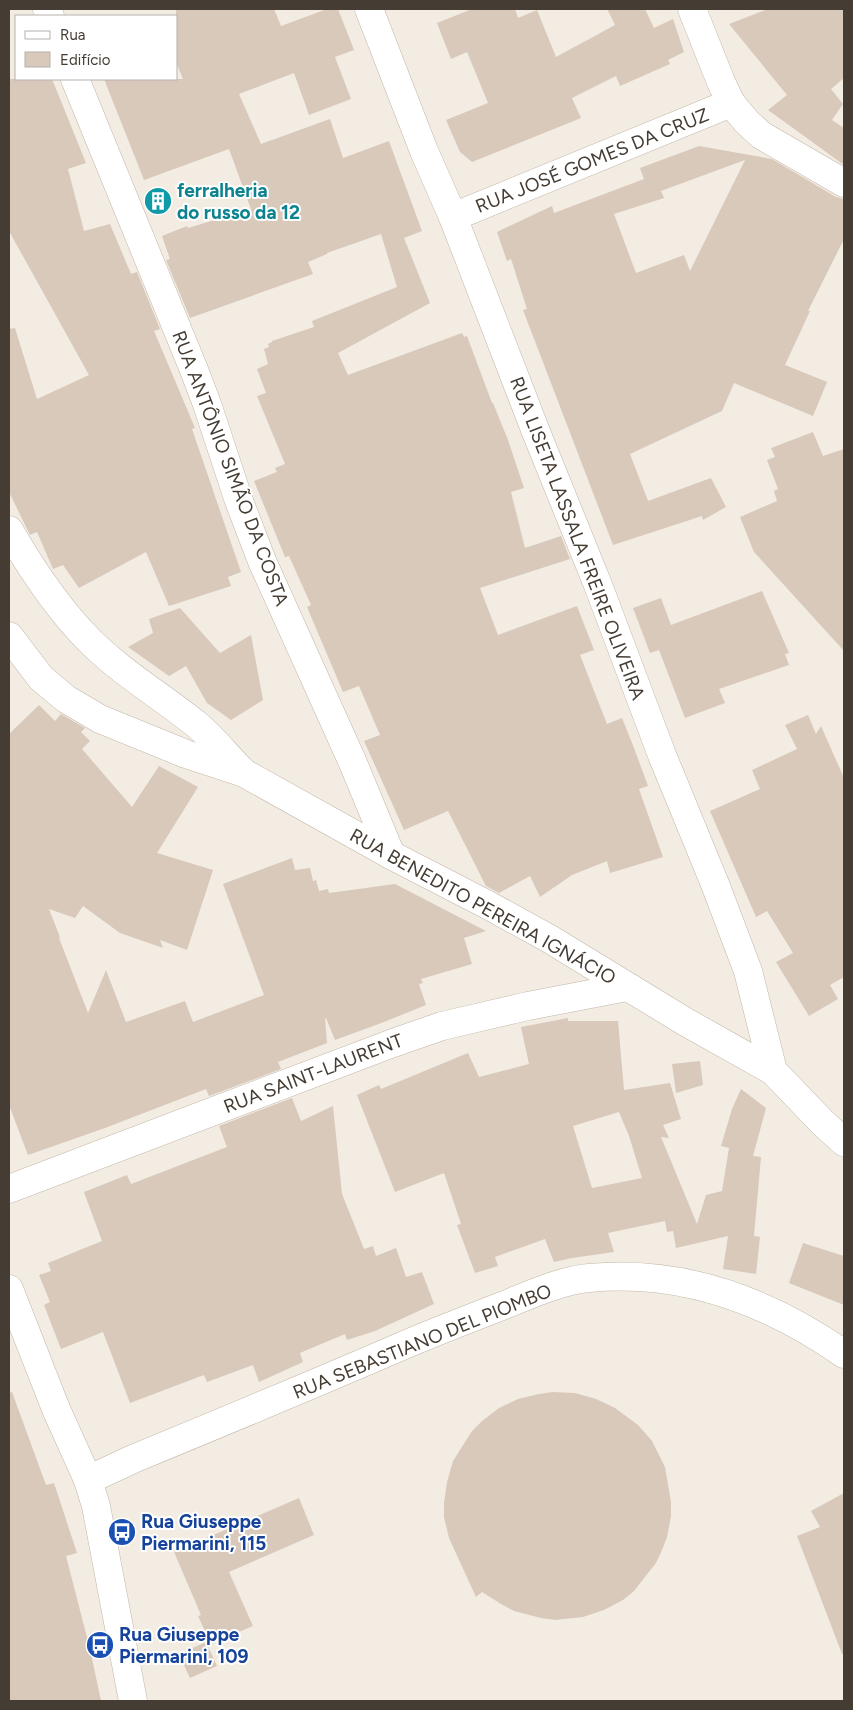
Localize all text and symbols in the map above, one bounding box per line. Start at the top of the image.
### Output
legend [15,15,178,80]
text: Rua [60,26,85,44]
text: Edifício [60,51,111,69]
street label: RUA JOSÉ GOMES DA CRUZ [472,103,712,218]
place label: ferralheria do russo da 12 [177,179,300,224]
building icon: ferralheria do russo da 12 [143,186,173,216]
street label: RUA ANTÔNIO SIMÃO DA COSTA [167,327,294,609]
street label: RUA LISETA LASSALA FREIRE OLIVEIRA [505,373,650,703]
street label: RUA BENEDITO PEREIRA IGNÁCIO [346,824,620,989]
street label: RUA SAINT-LAURENT [220,1028,407,1118]
street label: RUA SEBASTIANO DEL PIOMBO [290,1279,555,1404]
place label: Rua Giuseppe Piermarini, 115 [141,1510,266,1555]
bus stop icon: Rua Giuseppe Piermarini, 115 [107,1517,137,1547]
place label: Rua Giuseppe Piermarini, 109 [119,1623,249,1668]
bus stop icon: Rua Giuseppe Piermarini, 109 [85,1630,115,1660]

